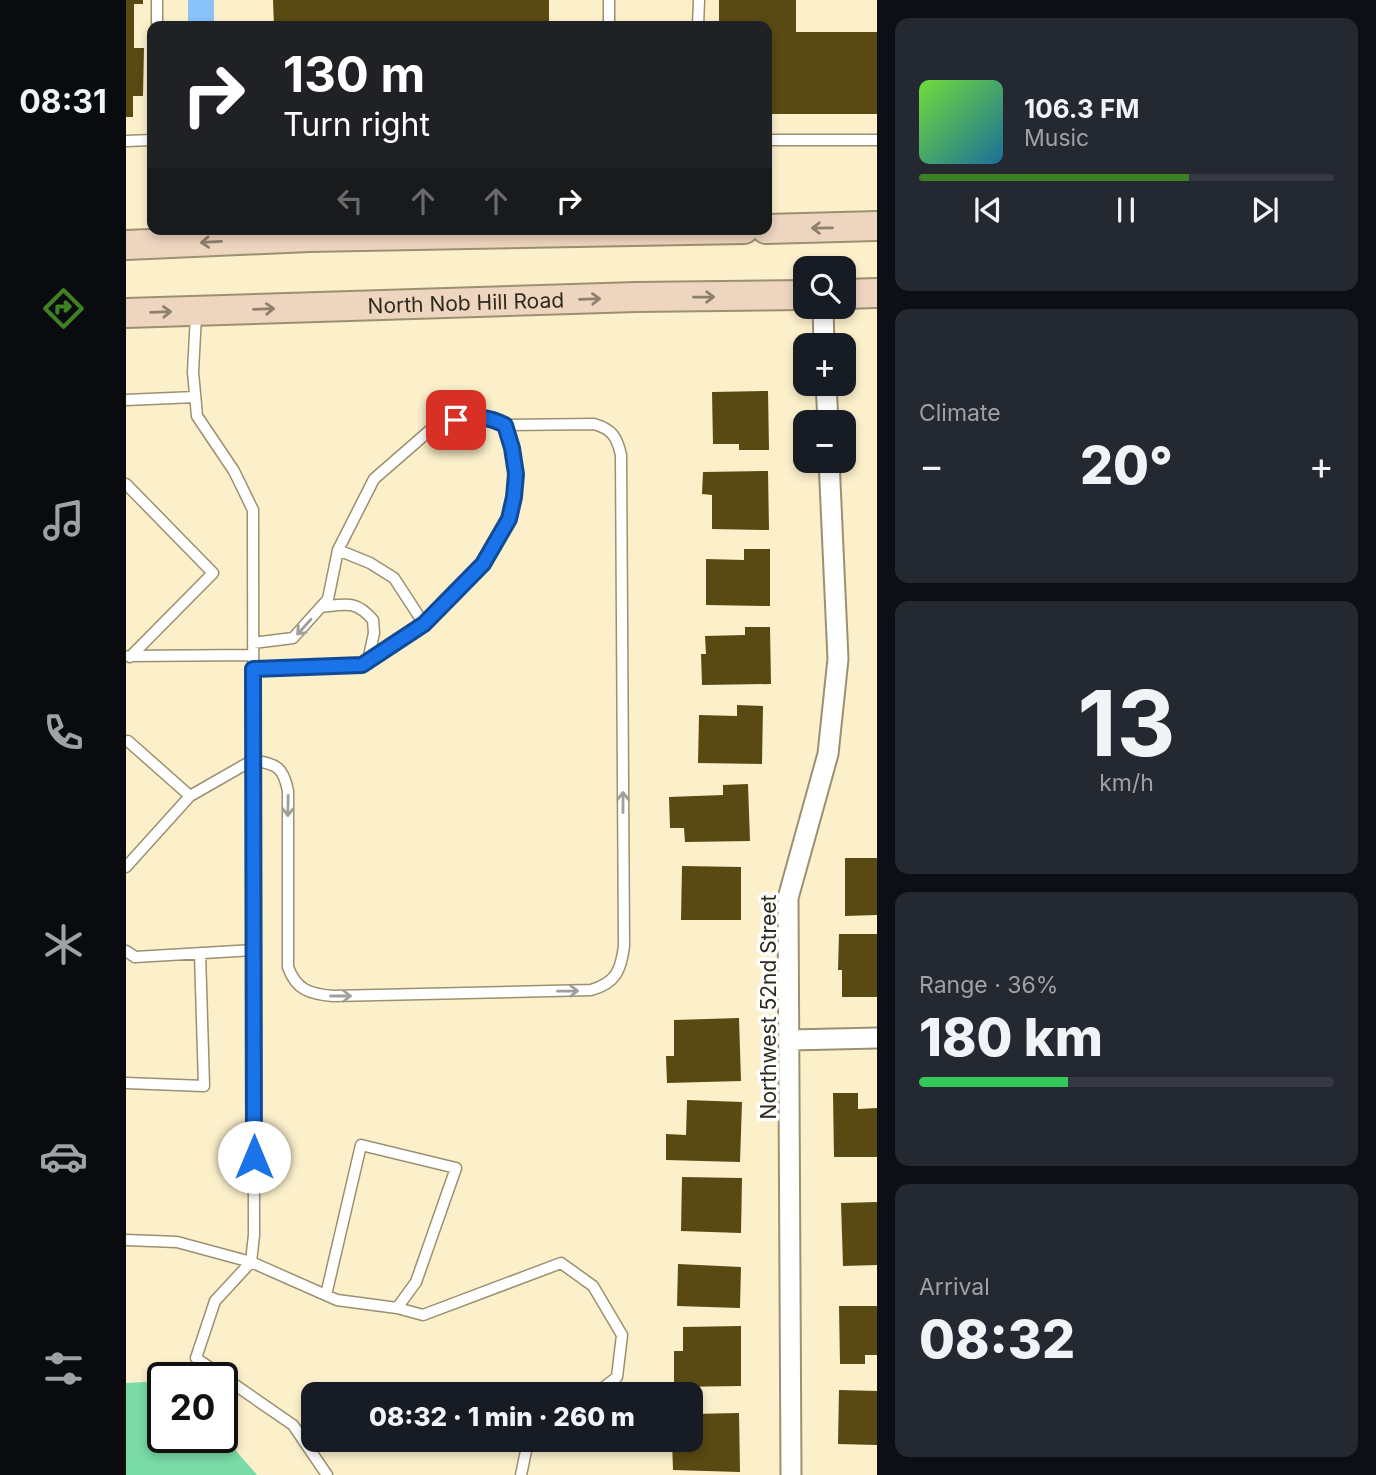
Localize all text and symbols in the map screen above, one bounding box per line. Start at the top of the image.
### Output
text: 130 m [283,45,425,104]
icon: right [168,49,259,140]
text: 08:31 [19,82,107,121]
text: 106.3 FM [1024,93,1139,124]
text: Turn right [283,105,430,144]
text: Music [1024,124,1089,152]
icon: left [331,182,369,220]
icon: ahead [404,182,442,220]
icon: ahead [477,182,515,220]
icon: right [550,182,588,220]
icon: previous [969,191,1007,229]
icon: pause [1107,191,1145,229]
icon: next [1246,191,1284,229]
one-way arrow [811,221,834,235]
one-way arrow [199,236,222,249]
map controls [793,256,856,473]
button: search [793,256,856,319]
icon: directions [39,284,88,333]
street label: North Nob Hill Road [367,287,564,318]
one-way arrow [692,290,715,303]
one-way arrow [578,292,601,305]
one-way arrow [253,302,276,315]
one-way arrow [149,305,172,318]
button: + [793,333,856,396]
pin [426,390,486,450]
text: Climate [919,399,1001,427]
icon: arrive [437,401,475,439]
button: − [793,410,856,473]
text: 20° [1080,434,1173,497]
text: − [919,442,944,488]
text: + [1309,442,1334,488]
icon: music [39,496,88,545]
one-way arrow [295,618,312,635]
text: 13 [1078,668,1175,778]
icon: phone [39,708,88,757]
text: km/h [1099,769,1154,797]
one-way arrow [616,791,630,814]
one-way arrow [281,795,295,818]
street label: Northwest 52nd Street [756,894,781,1119]
icon: climate [39,920,88,969]
text: Range · 36% [919,971,1058,999]
one-way arrow [556,984,579,997]
one-way arrow [329,989,352,1003]
text: 180 km [919,1006,1103,1069]
position arrow [217,1120,291,1194]
icon: car [39,1132,88,1181]
text: Arrival [919,1273,990,1301]
text: 08:32 [919,1308,1075,1371]
icon: filters [39,1344,88,1393]
speed limit sign: 20 [147,1362,238,1453]
text: 08:32 · 1 min · 260 m [369,1401,635,1432]

